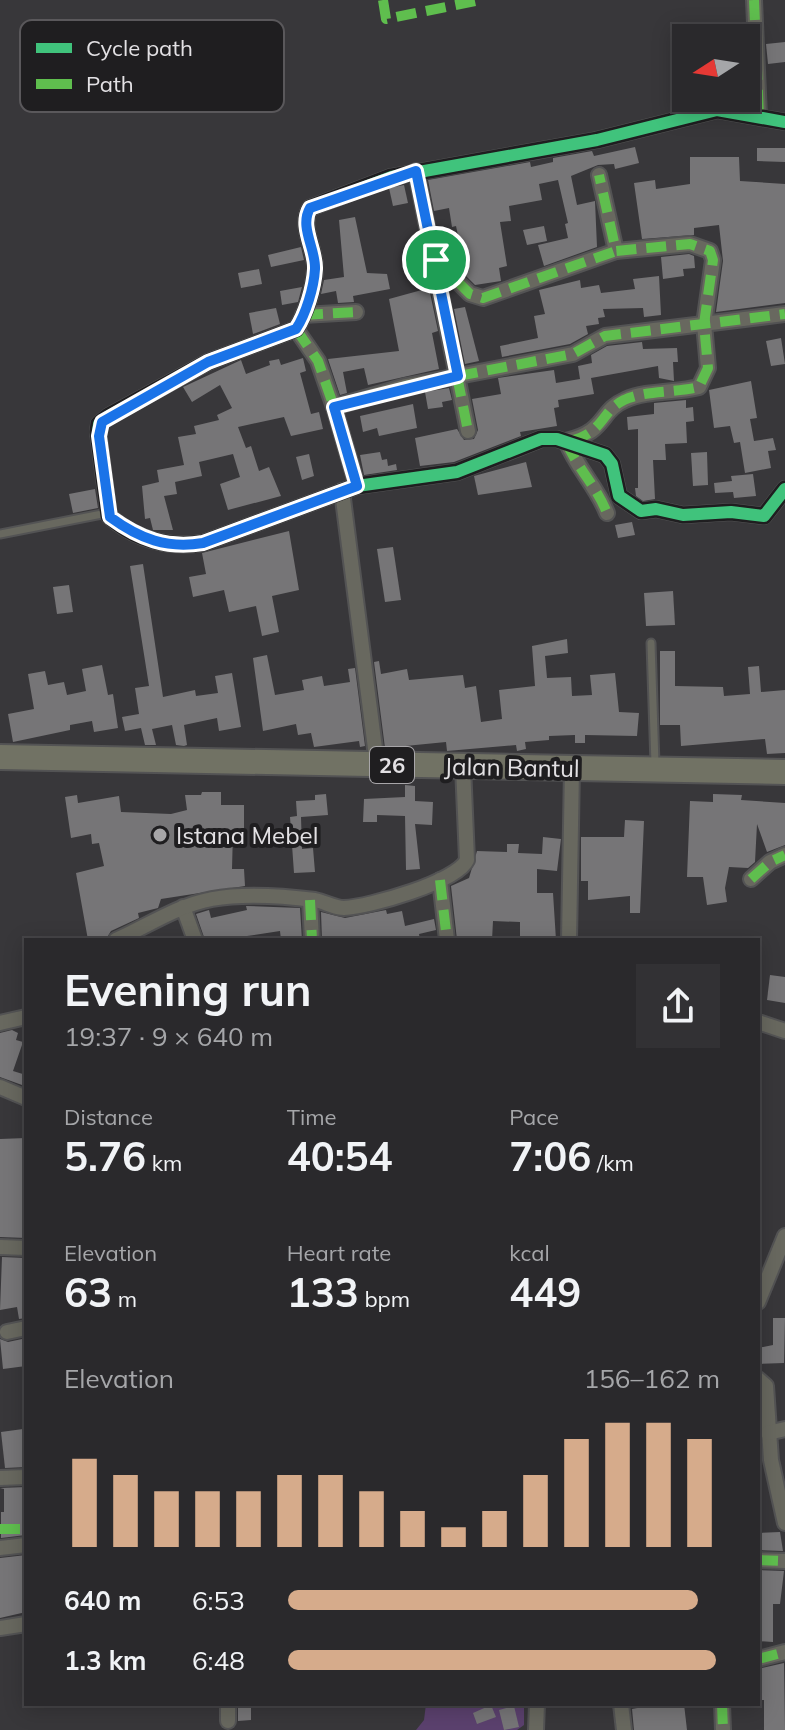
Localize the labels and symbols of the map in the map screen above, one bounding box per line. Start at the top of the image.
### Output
legend [20,20,284,112]
north arrow [672,24,760,112]
text: Cycle path [86,34,193,62]
text: Path [86,70,134,98]
pin [402,226,470,294]
road number: 26 [370,747,414,783]
street label: Jalan Bantul [444,751,580,783]
place label: Istana Mebel [176,820,318,850]
marker: Istana Mebel [151,826,169,844]

